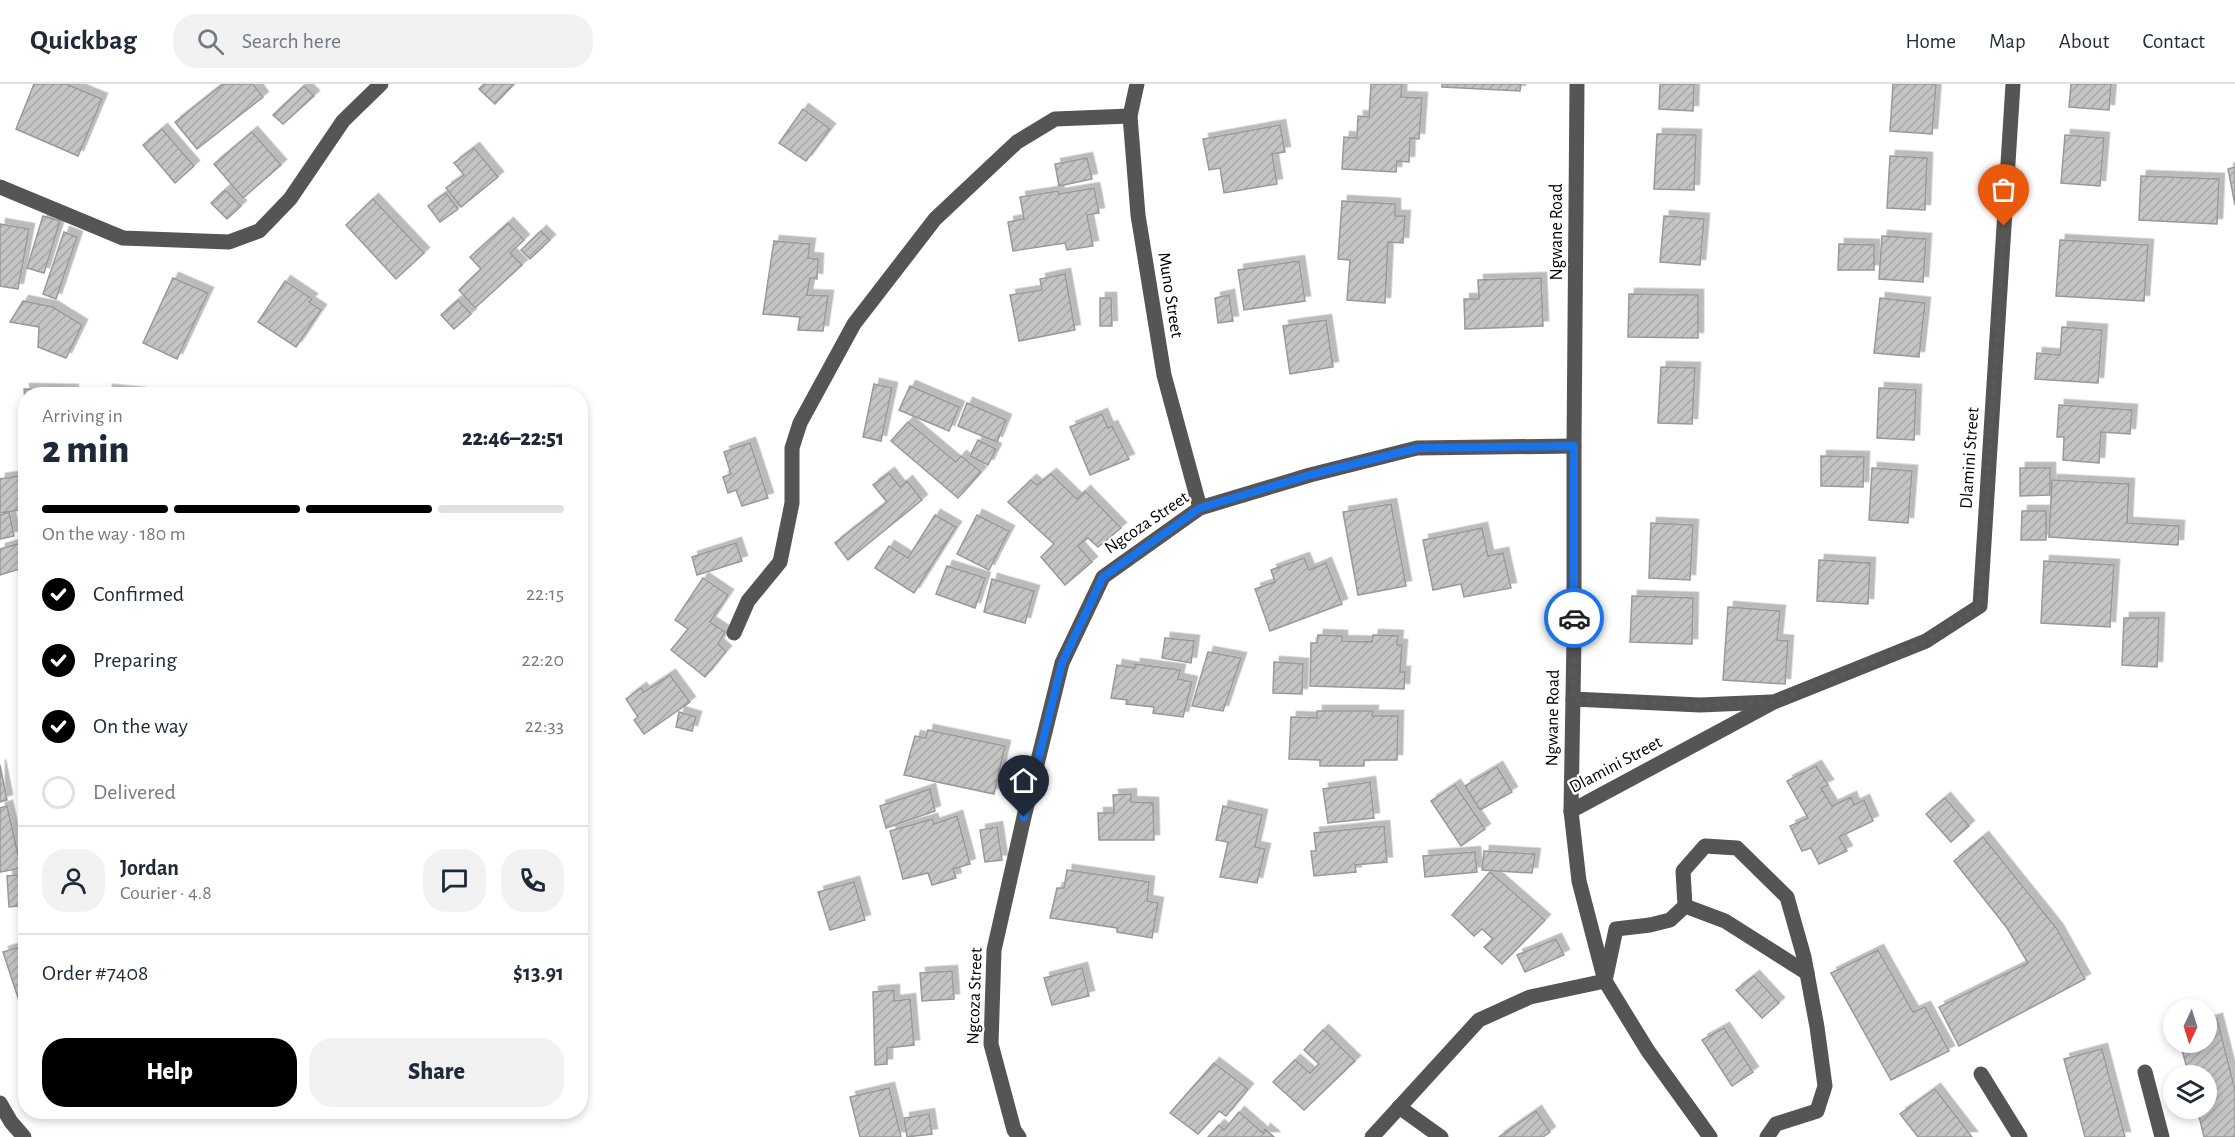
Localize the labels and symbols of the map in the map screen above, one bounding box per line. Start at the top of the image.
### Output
pin [1978,164,2029,226]
street label: Ngwane Road [1548,184,1566,280]
street label: Muno Street [1154,251,1186,339]
street label: Dlamini Street [1957,406,1983,509]
street label: Ngcoza Street [1102,488,1193,558]
courier [1544,588,1604,648]
street label: Ngwane Road [1543,669,1563,767]
street label: Dlamini Street [1567,733,1665,797]
pin [998,755,1049,817]
street label: Ngcoza Street [964,947,986,1045]
north arrow [2163,999,2217,1053]

